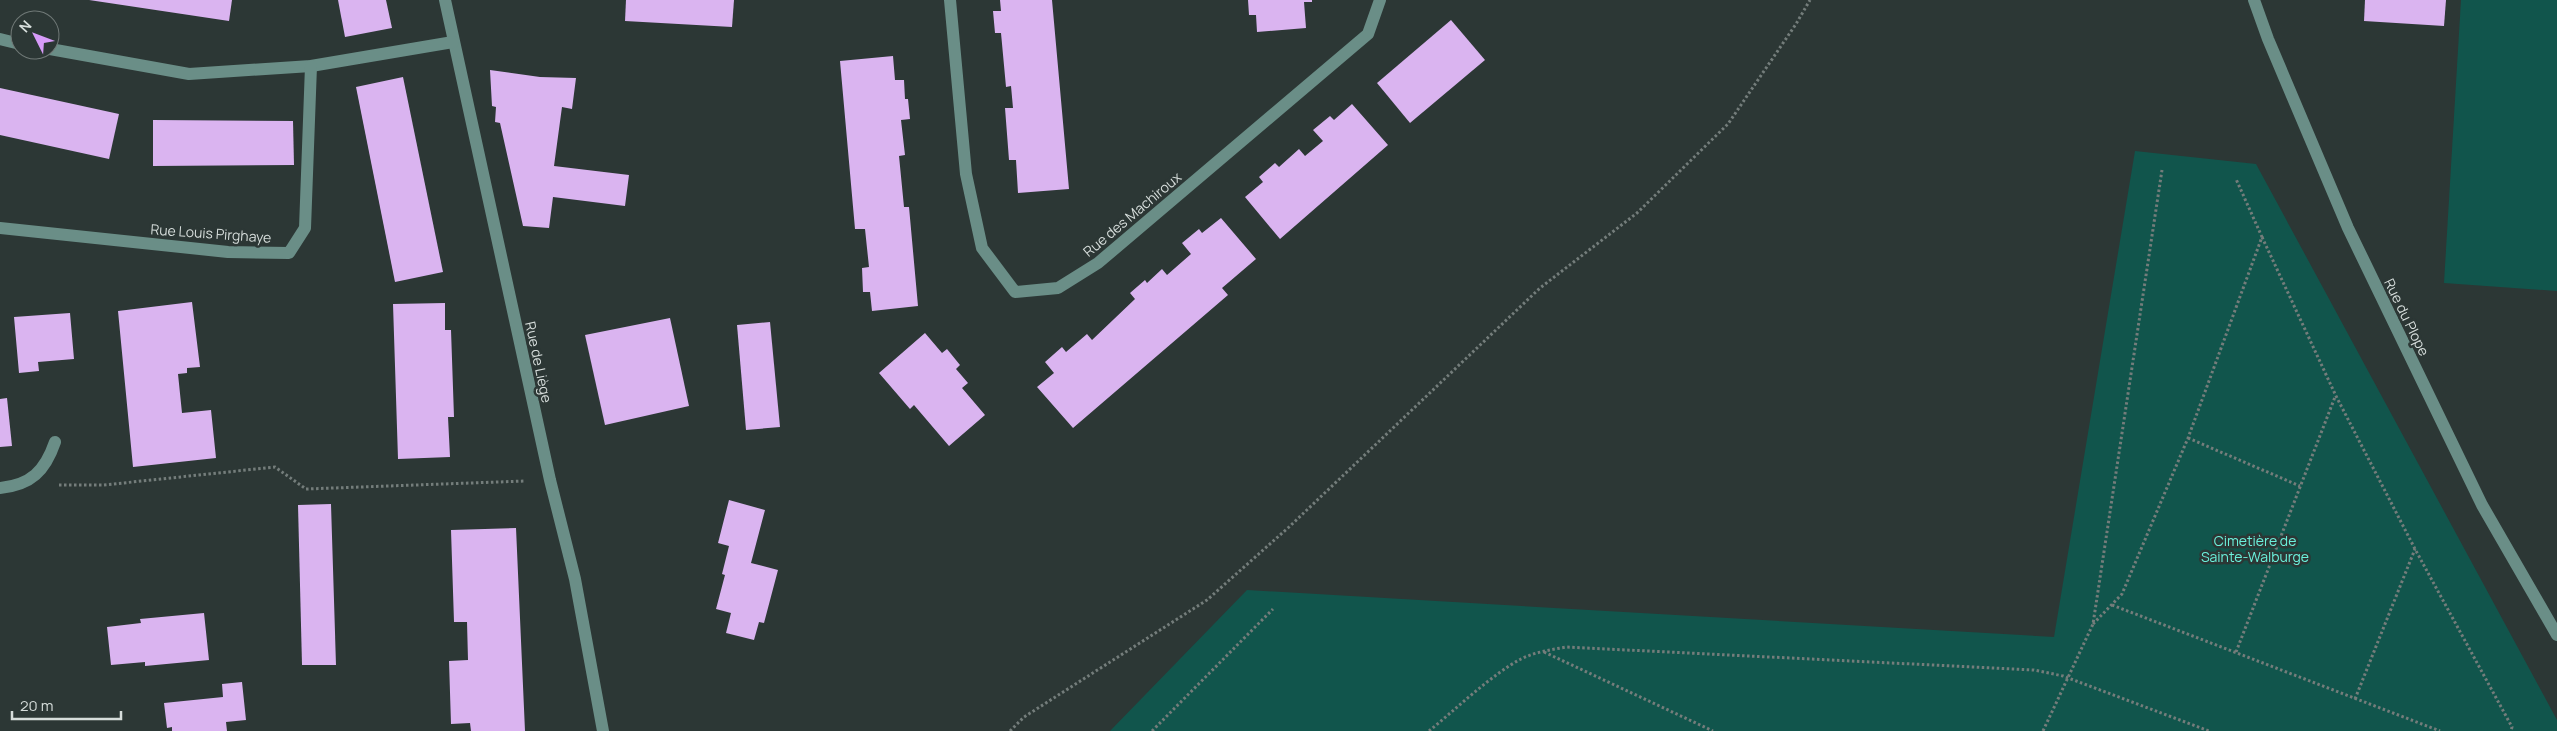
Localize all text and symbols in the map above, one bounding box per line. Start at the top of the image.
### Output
north arrow [10,10,60,60]
text: N [15,16,35,36]
street label: Rue des Machiroux [1079,167,1186,261]
street label: Rue Louis Pirghaye [150,219,272,247]
street label: Rue du Plope [2380,275,2434,359]
street label: Rue de Liège [521,320,557,404]
park label: Cimetière de Sainte-Walburge [2201,531,2309,566]
scale bar [12,688,121,720]
text: 20 m [20,695,53,716]

